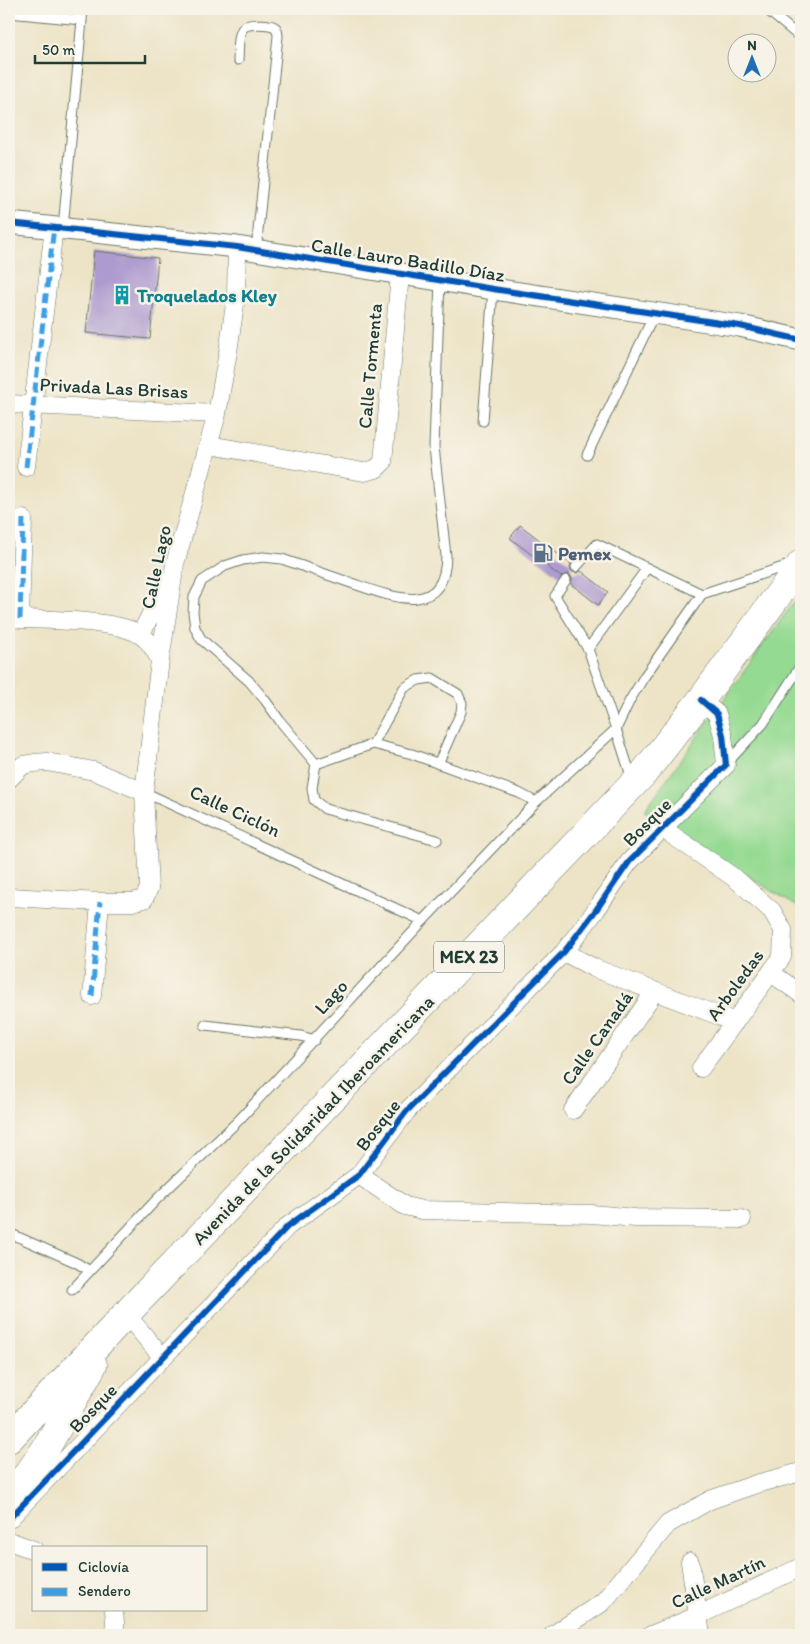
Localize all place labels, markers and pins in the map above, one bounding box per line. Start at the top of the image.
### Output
building icon: Troquelados Kley [111,284,133,306]
place label: Troquelados Kley [136,284,277,307]
fuel station icon: Pemex [532,542,554,564]
place label: Pemex [558,542,611,565]

